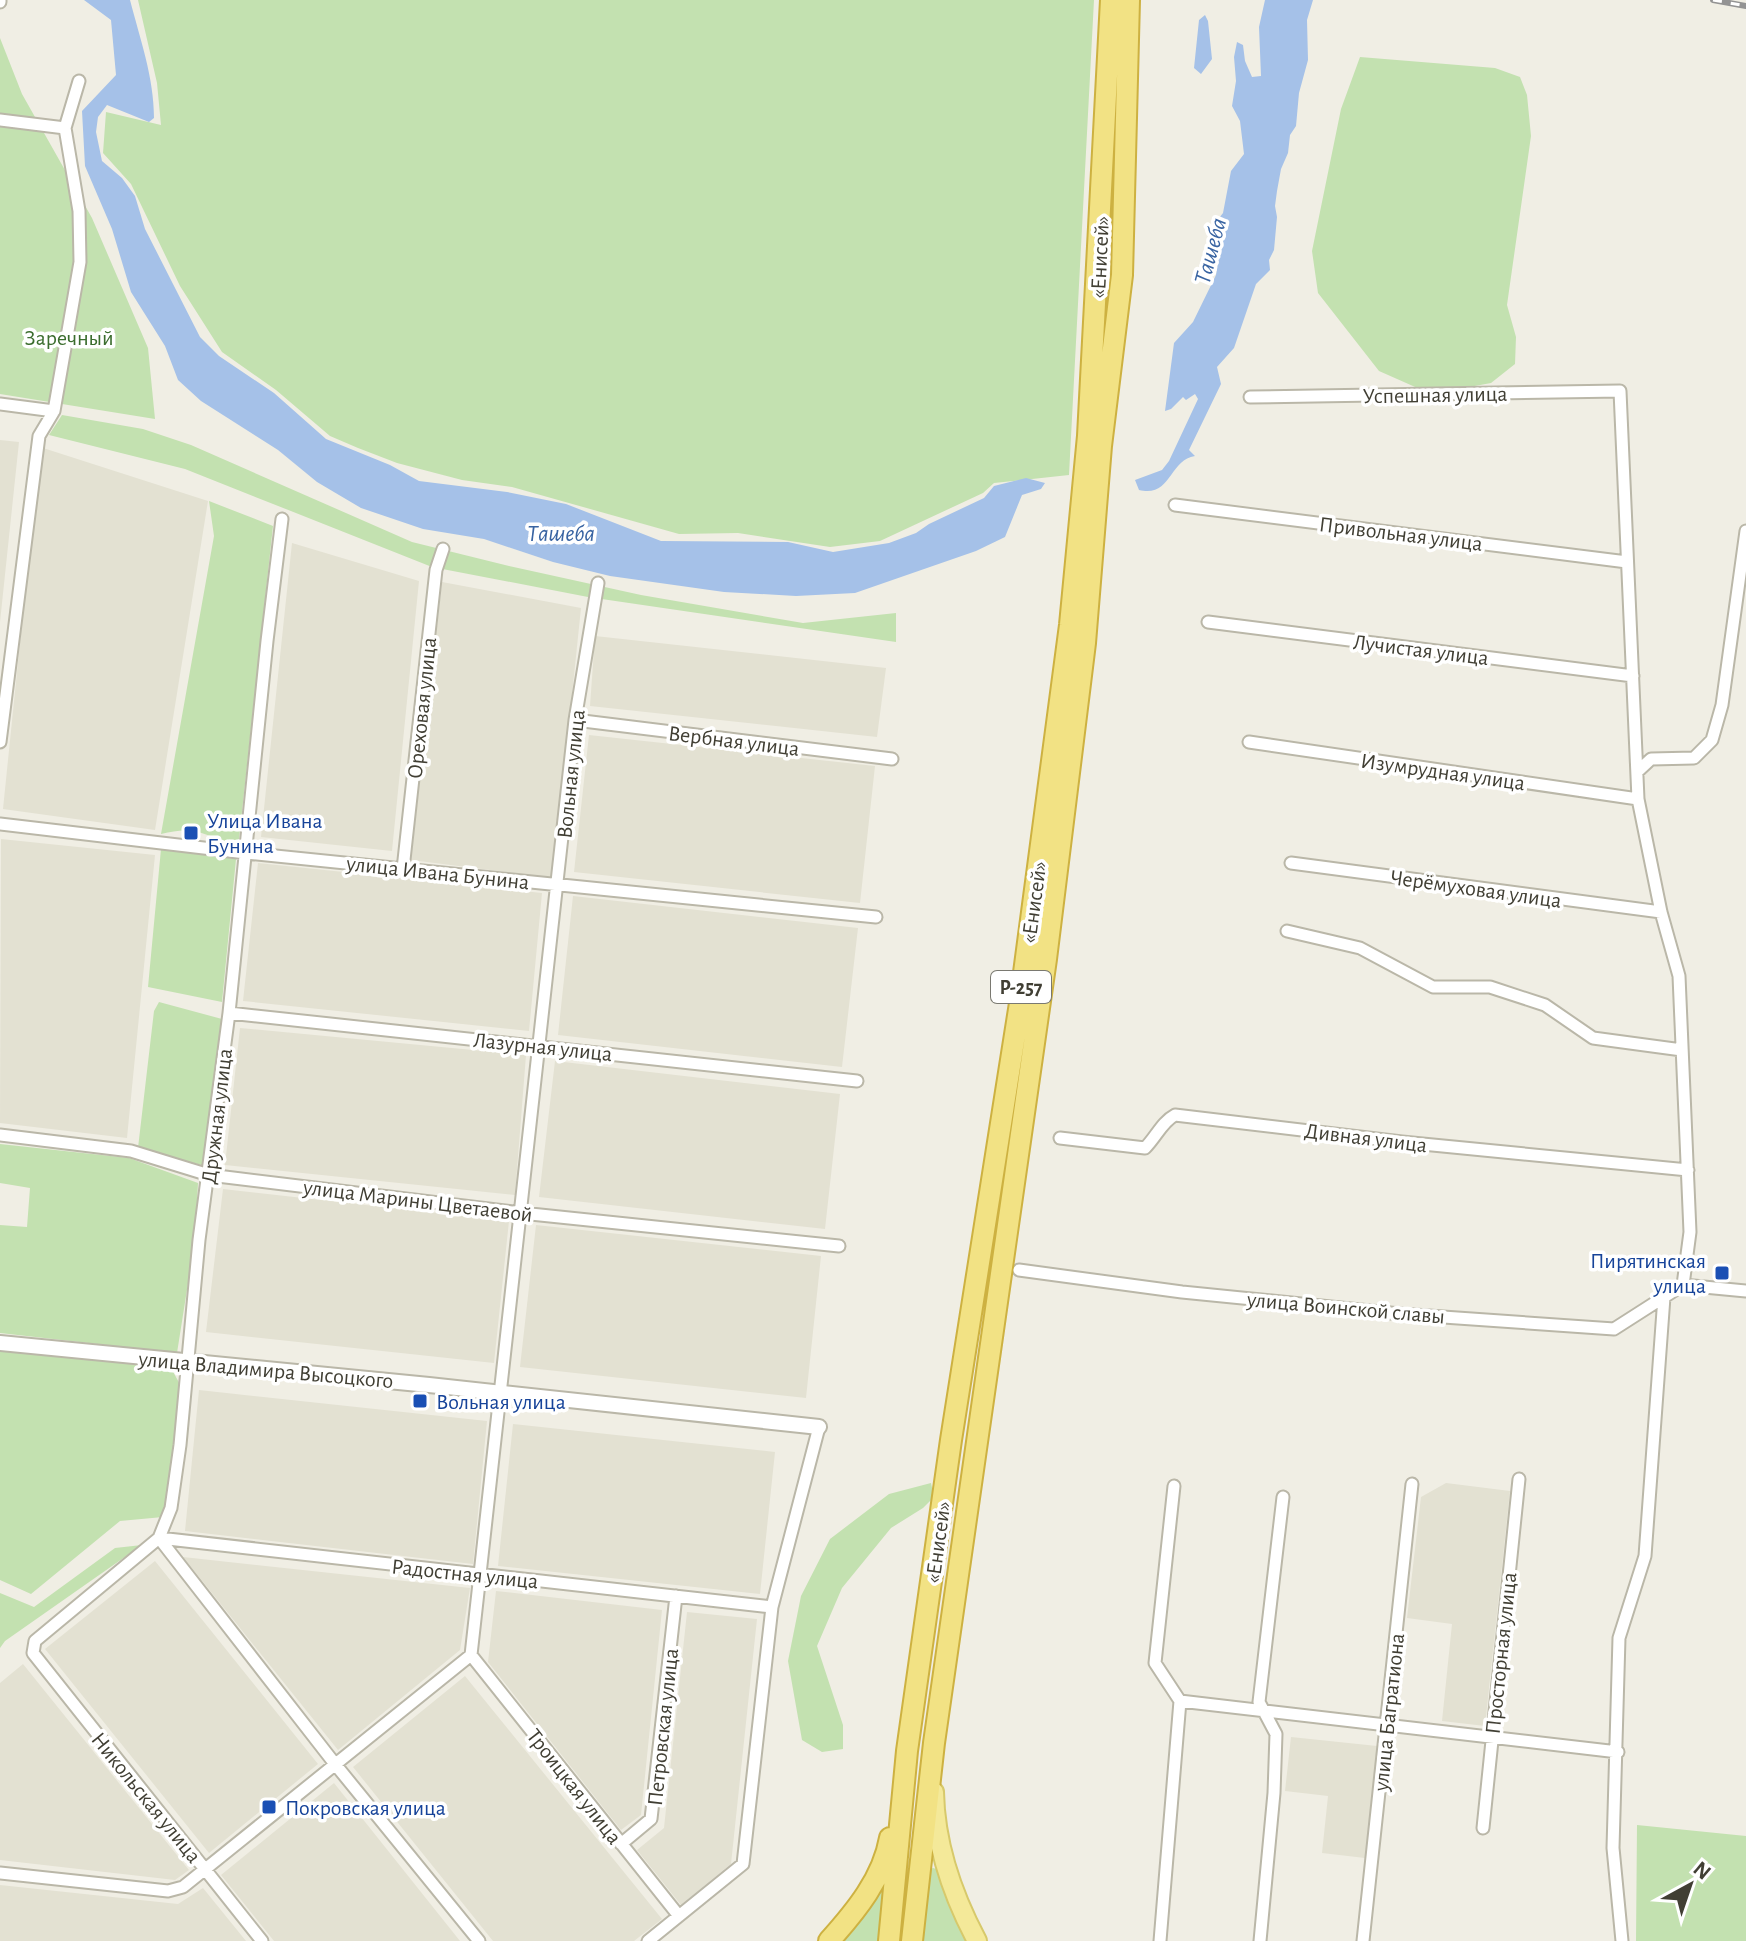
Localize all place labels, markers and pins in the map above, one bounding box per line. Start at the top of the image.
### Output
place label: Улица Ивана Бунина [207,810,323,857]
marker: Улица Ивана Бунина [182,824,200,842]
place label: Пирятинская улица [1590,1250,1706,1297]
marker: Пирятинская улица [1713,1264,1731,1282]
place label: Вольная улица [436,1391,566,1413]
marker: Вольная улица [411,1392,429,1410]
place label: Покровская улица [285,1797,446,1819]
marker: Покровская улица [260,1798,278,1816]

